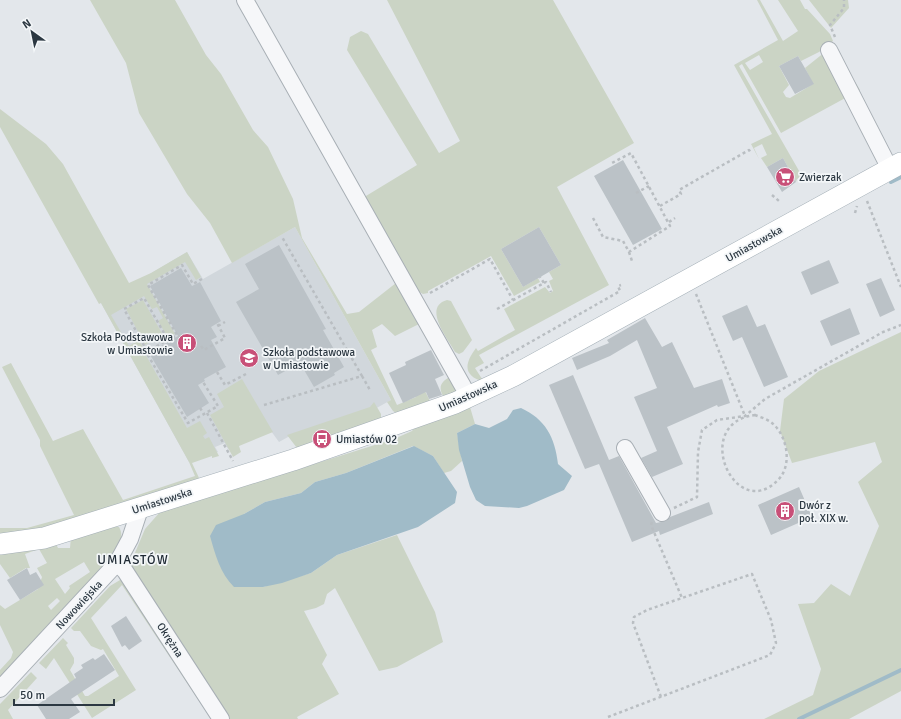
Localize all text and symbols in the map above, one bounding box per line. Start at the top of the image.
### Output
north arrow [12,12,52,52]
text: N [20,16,34,32]
supermarket icon: Zwierzak [774,166,796,188]
place label: Zwierzak [799,171,842,184]
street label: Umiastowska [723,223,785,265]
place label: Szkoła Podstawowa w Umiastowie [81,331,173,357]
building icon: Szkoła Podstawowa w Umiastowie [176,332,198,354]
place label: Szkoła podstawowa w Umiastowie [263,346,355,372]
school or university icon: Szkoła podstawowa w Umiastowie [238,347,260,369]
street label: Umiastowska [437,377,500,415]
bus stop icon: Umiastów 02 [311,428,333,450]
place label: Umiastów 02 [336,433,397,446]
street label: Umiastowska [130,485,194,517]
place label: Dwór z poł. XIX w. [799,499,849,525]
building icon: Dwór z poł. XIX w. [774,500,796,522]
district label: UMIASTÓW [97,552,169,568]
street label: Nowowiejska [53,578,105,632]
street label: Okrężna [154,620,186,660]
scale bar [14,681,114,707]
text: 50 m [20,688,45,703]

